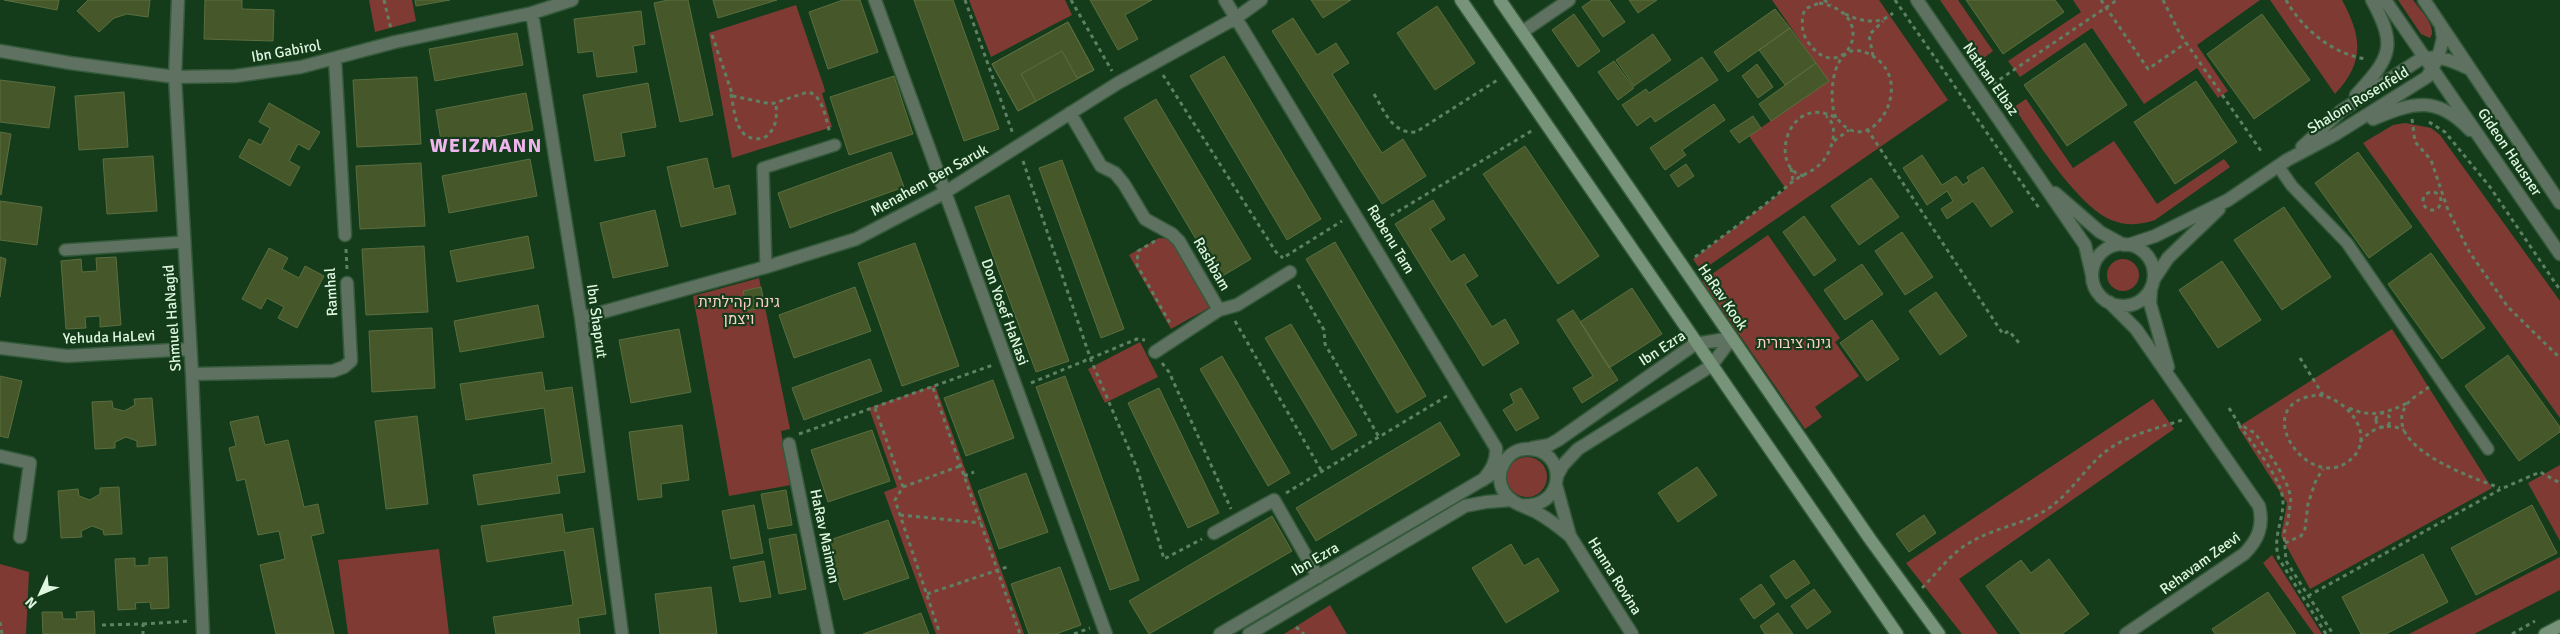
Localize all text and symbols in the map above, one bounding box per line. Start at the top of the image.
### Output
street label: Ibn Gabirol [250,36,322,66]
street label: Nathan Elbaz [1959,39,2023,119]
street label: Shalom Rosenfeld [2304,63,2412,137]
street label: Gideon Hausner [2474,105,2546,200]
district label: WEIZMANN [430,133,542,158]
street label: Menahem Ben Saruk [867,140,991,220]
street label: Rabenu Tam [1363,201,1419,277]
street label: Rashbam [1190,234,1234,294]
street label: Don Yosef HaNasi [977,256,1033,368]
street label: HaRav Kook [1694,260,1752,334]
street label: Shmuel HaNagid [159,264,185,372]
street label: Ramhal [321,267,341,317]
street label: Ibn Shaprut [583,283,611,359]
park label: גינה קהילתית ויצמן [698,293,780,328]
street label: Yehuda HaLevi [62,326,156,348]
street label: Ibn Ezra [1635,326,1689,370]
park label: גינה ציבורית [1757,334,1831,352]
street label: HaRav Maimon [806,487,844,585]
street label: Rehavam Zeevi [2156,528,2244,598]
street label: Hanna Rovina [1584,534,1646,618]
street label: Ibn Ezra [1288,538,1342,580]
north arrow [15,569,65,619]
text: N [22,593,41,612]

